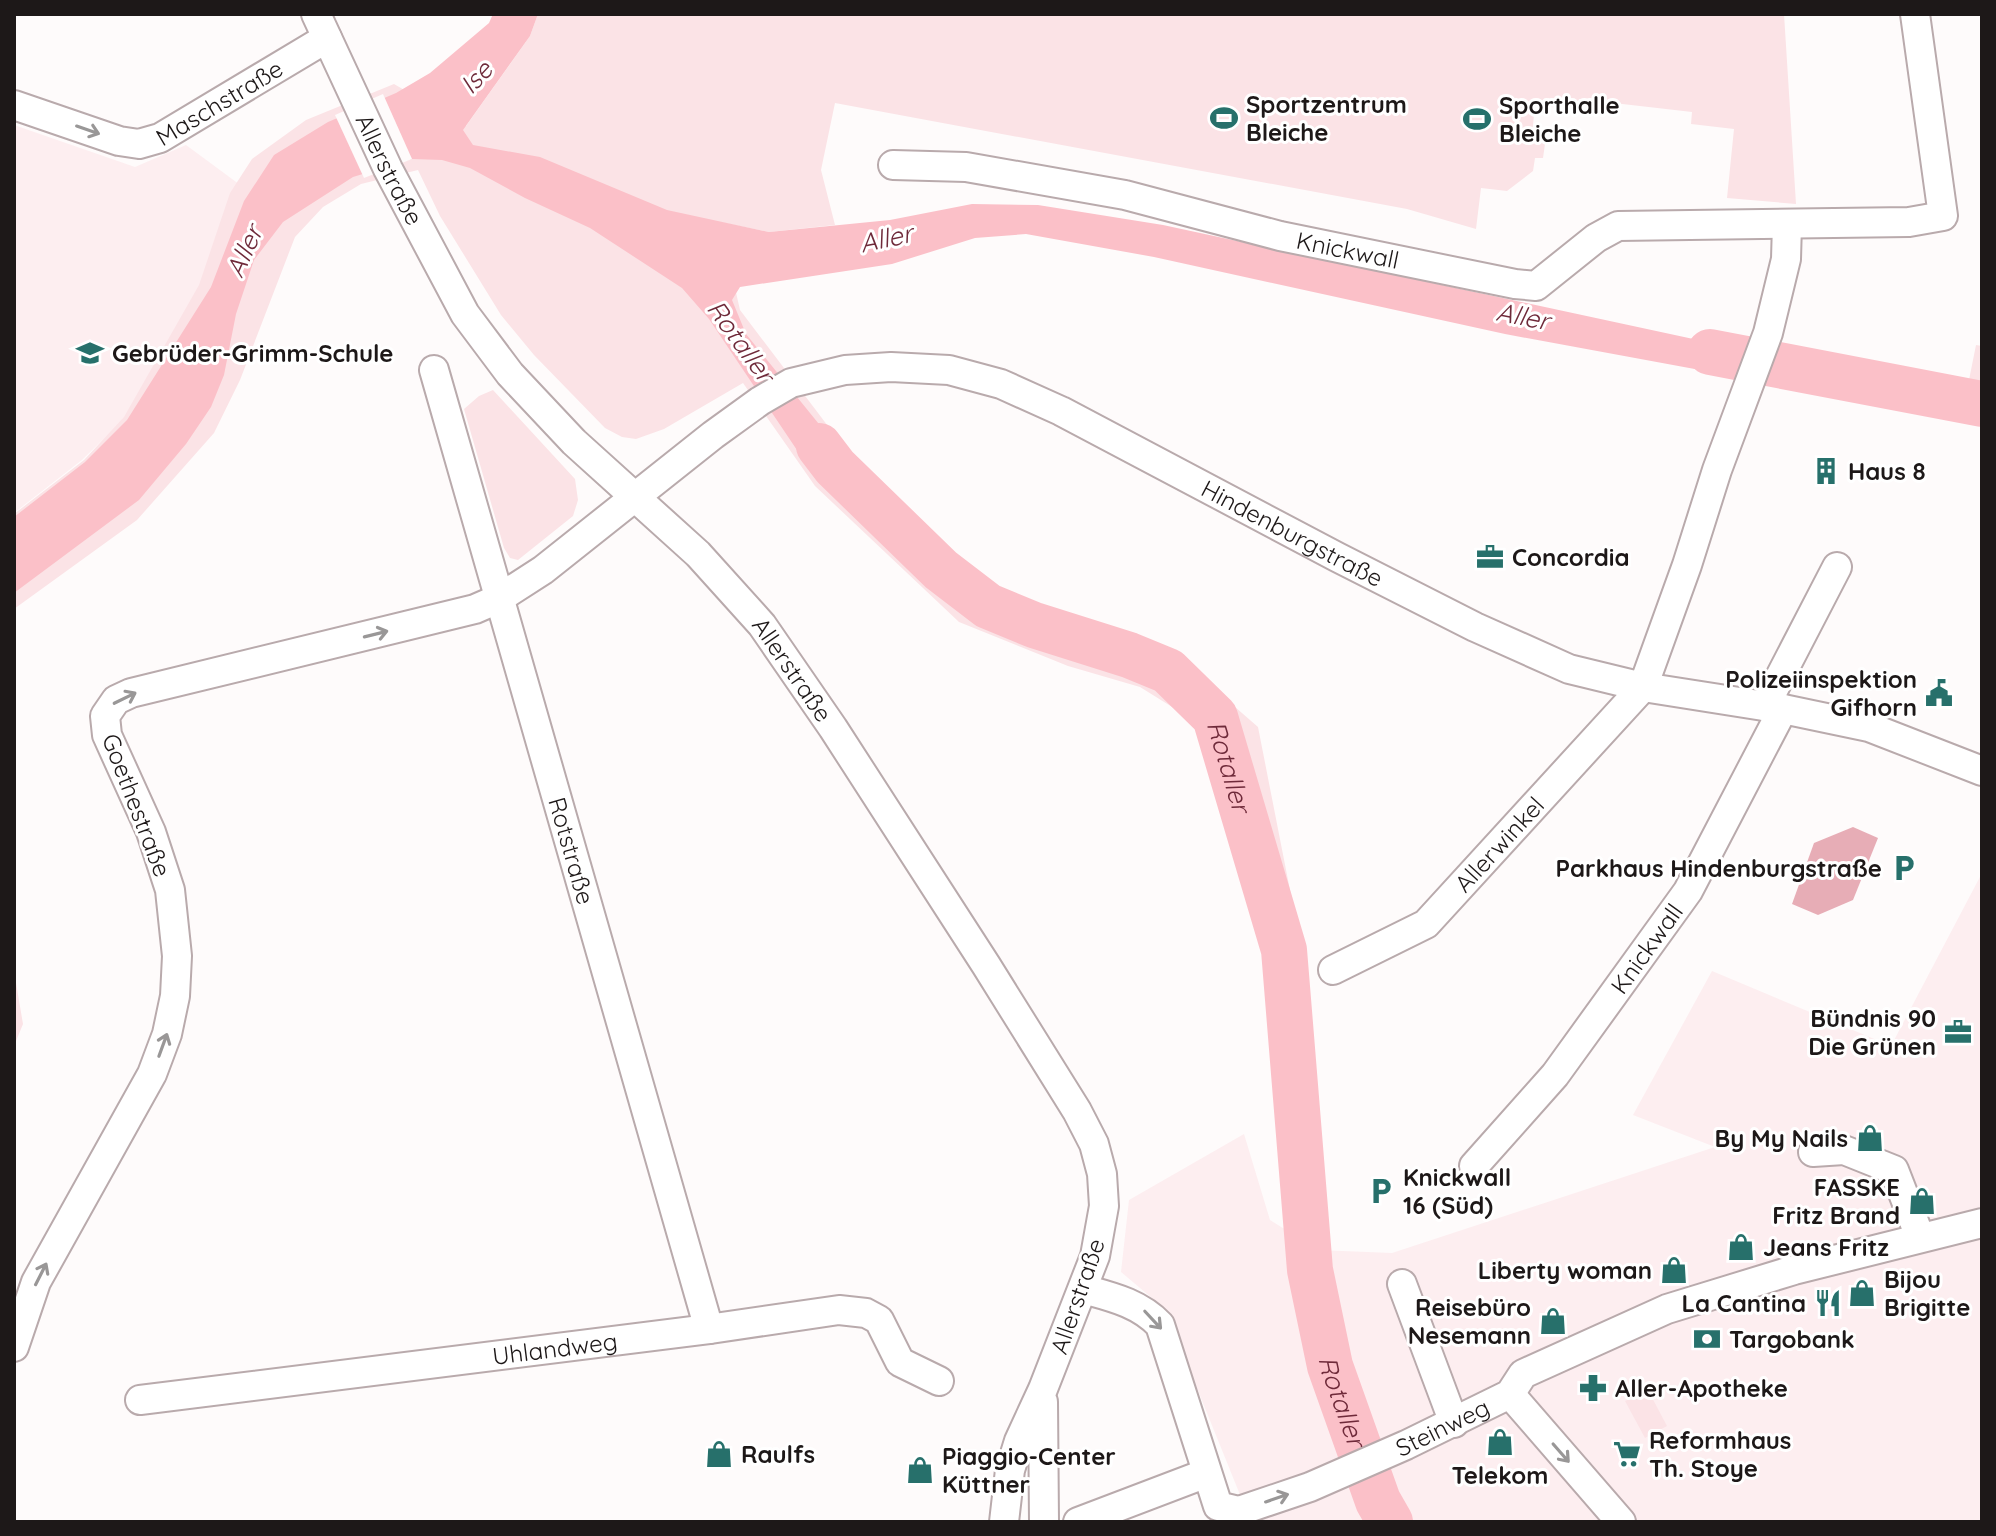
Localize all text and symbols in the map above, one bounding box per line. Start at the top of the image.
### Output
street label: Maschstraße [150,53,288,152]
water label: Ise [453,53,500,100]
place label: Sportzentrum Bleiche [1246,89,1407,147]
place label: Sporthalle Bleiche [1499,90,1620,148]
sports icon: Sportzentrum Bleiche [1209,103,1239,133]
sports icon: Sporthalle Bleiche [1462,104,1492,134]
street label: Allerstraße [350,109,430,230]
one-way arrow [75,124,100,139]
water label: Aller [857,216,918,260]
water label: Aller [218,217,271,282]
street label: Knickwall [1294,225,1402,275]
water label: Rotaller [700,293,784,391]
water label: Aller [1494,295,1555,338]
school or university icon: Gebrüder-Grimm-Schule [75,338,105,368]
place label: Gebrüder-Grimm-Schule [112,338,394,368]
building icon: Haus 8 [1811,456,1841,486]
place label: Haus 8 [1848,456,1926,486]
street label: Hindenburgstraße [1196,473,1388,593]
office icon: Concordia [1475,542,1505,572]
place label: Concordia [1512,542,1629,572]
street label: Allerstraße [746,611,839,727]
one-way arrow [363,625,389,640]
place label: Polizeiinspektion Gifhorn [1725,664,1917,722]
public building icon: Polizeiinspektion Gifhorn [1924,678,1954,708]
one-way arrow [113,690,137,705]
water label: Rotaller [1200,716,1260,819]
street label: Goethestraße [96,729,178,881]
street label: Allerwinkel [1448,790,1550,898]
street label: Rotstraße [542,794,601,908]
place label: Parkhaus Hindenburgstraße [1556,853,1882,883]
parking icon: Parkhaus Hindenburgstraße [1889,853,1919,883]
street label: Knickwall [1604,897,1689,999]
place label: Bündnis 90 Die Grünen [1808,1003,1936,1061]
office icon: Bündnis 90 Die Grünen [1943,1017,1973,1047]
one-way arrow [157,1033,171,1057]
place label: By My Nails [1715,1123,1848,1153]
shop icon: By My Nails [1855,1123,1885,1153]
place label: Knickwall 16 (Süd) [1403,1162,1511,1220]
place label: FASSKE Fritz Brand [1772,1172,1900,1230]
parking icon: Knickwall 16 (Süd) [1366,1176,1396,1206]
shop icon: FASSKE Fritz Brand [1907,1186,1937,1216]
shop icon: Jeans Fritz [1726,1232,1756,1262]
place label: Jeans Fritz [1763,1232,1889,1262]
street label: Allerstraße [1043,1234,1111,1358]
place label: Liberty woman [1478,1255,1652,1285]
shop icon: Liberty woman [1659,1255,1689,1285]
one-way arrow [34,1263,50,1286]
place label: Bijou Brigitte [1884,1264,1970,1322]
shop icon: Bijou Brigitte [1847,1278,1877,1308]
place label: La Cantina [1681,1288,1806,1318]
restaurant icon: La Cantina [1813,1288,1843,1318]
place label: Reisebüro Nesemann [1408,1292,1531,1350]
shop icon: Reisebüro Nesemann [1538,1306,1568,1336]
one-way arrow [1143,1310,1162,1330]
bank icon: Targobank [1692,1324,1722,1354]
place label: Targobank [1729,1324,1855,1354]
street label: Uhlandweg [491,1326,619,1371]
water label: Rotaller [1312,1353,1375,1454]
pharmacy icon: Aller-Apotheke [1578,1373,1608,1403]
place label: Aller-Apotheke [1615,1373,1788,1403]
street label: Steinweg [1391,1392,1494,1463]
place label: Reformhaus Th. Stoye [1649,1425,1791,1483]
shop icon: Telekom [1485,1427,1515,1457]
shop icon: Raulfs [704,1439,734,1469]
place label: Raulfs [741,1439,815,1469]
supermarket icon: Reformhaus Th. Stoye [1612,1439,1642,1469]
place label: Piaggio-Center Küttner [942,1441,1116,1499]
one-way arrow [1552,1442,1570,1462]
shop icon: Piaggio-Center Küttner [905,1455,935,1485]
place label: Telekom [1452,1460,1548,1490]
one-way arrow [1264,1490,1289,1505]

